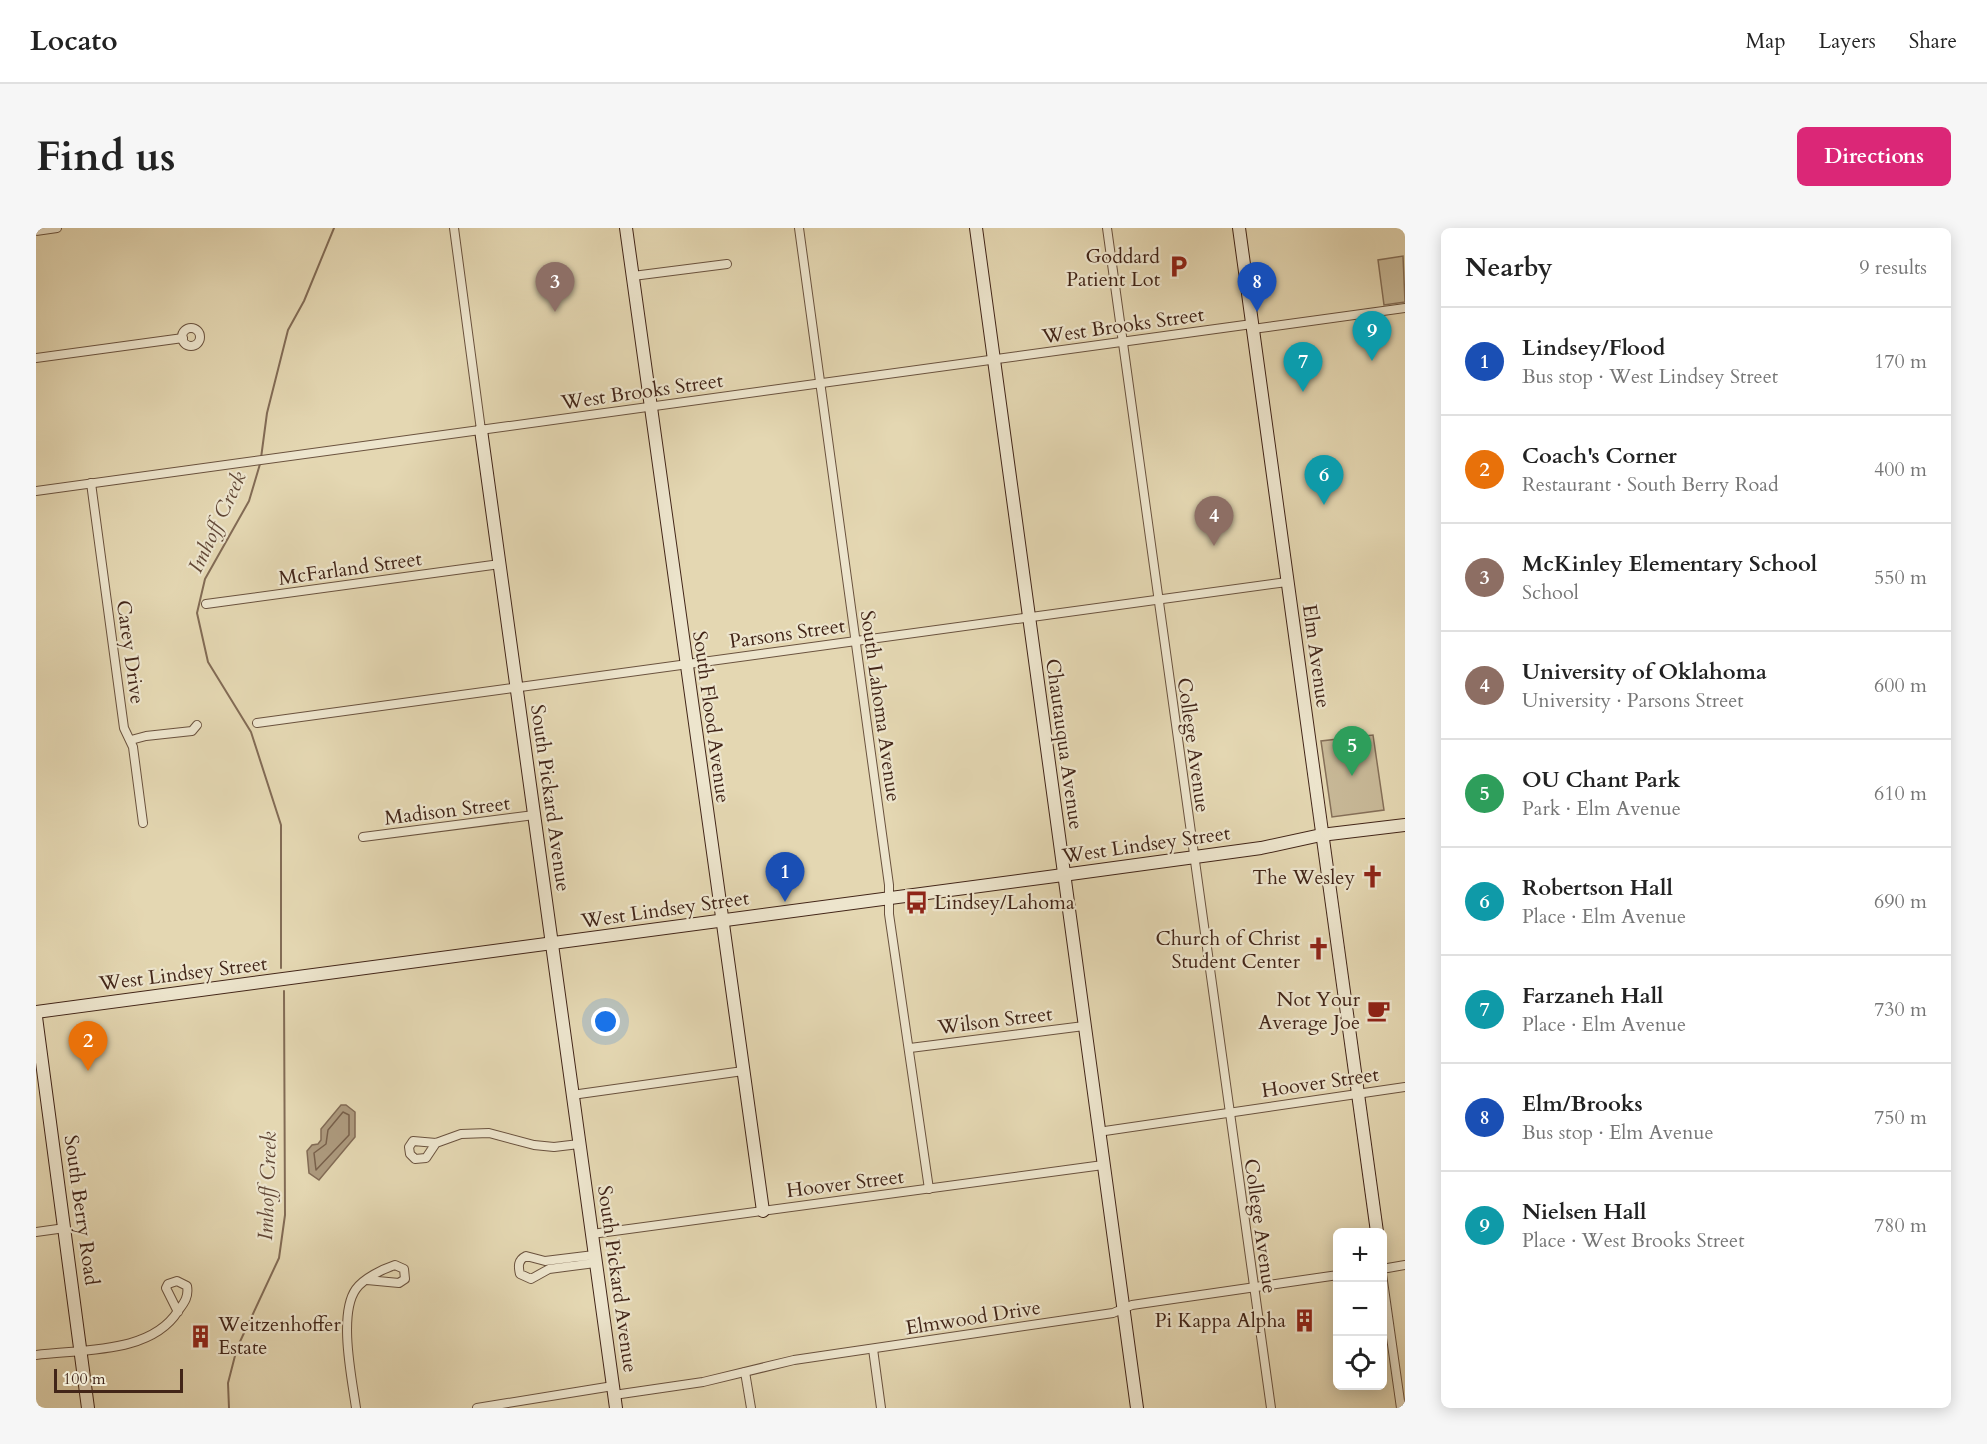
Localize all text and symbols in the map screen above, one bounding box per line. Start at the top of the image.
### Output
text: Locato [30,22,118,60]
text: Map [1746,27,1786,56]
text: Layers [1819,27,1876,56]
text: Share [1909,27,1957,56]
button: Directions [1797,127,1951,186]
text: Find us [36,128,176,185]
place label: Goddard Patient Lot [1066,243,1161,293]
text: Nearby [1465,250,1553,285]
parking icon: Goddard Patient Lot [1165,254,1191,280]
text: 9 results [1859,254,1927,281]
pin: 3 [536,262,574,312]
pin: 8 [1238,262,1276,312]
street label: West Brooks Street [1040,301,1206,350]
pin: 9 [1352,312,1392,361]
text: Lindsey/Flood [1522,333,1665,363]
pin: 7 [1284,342,1322,392]
text: 1 [1479,348,1490,375]
text: 170 m [1874,348,1927,375]
text: Bus stop · West Lindsey Street [1522,363,1778,390]
street label: West Brooks Street [559,367,725,416]
text: Coach's Corner [1522,441,1677,471]
pin: 6 [1304,456,1344,505]
text: 2 [1479,456,1490,483]
text: 400 m [1874,456,1927,483]
water label: Imhoff Creek [181,466,254,578]
text: Restaurant · South Berry Road [1522,471,1779,498]
pin: 4 [1194,496,1234,546]
street label: McFarland Street [277,545,424,592]
text: McKinley Elementary School [1522,549,1817,579]
text: 3 [1479,564,1490,591]
text: 550 m [1874,564,1927,591]
text: School [1522,579,1579,606]
street label: Carey Drive [110,598,151,706]
street label: Elm Avenue [1296,602,1337,710]
street label: South Lahoma Avenue [854,609,907,803]
street label: Parsons Street [727,612,847,655]
street label: South Flood Avenue [686,629,737,805]
street label: Chautauqua Avenue [1039,657,1090,831]
text: University of Oklahoma [1522,657,1767,687]
text: 4 [1479,672,1490,699]
text: 600 m [1874,672,1927,699]
street label: College Avenue [1171,676,1216,814]
text: University · Parsons Street [1522,687,1744,714]
street label: South Pickard Avenue [524,703,577,893]
pin: 5 [1332,726,1372,776]
text: OU Chant Park [1522,765,1681,795]
text: 5 [1479,780,1490,807]
text: 610 m [1874,780,1927,807]
street label: Madison Street [383,789,512,832]
text: Park · Elm Avenue [1522,795,1681,822]
street label: West Lindsey Street [1059,819,1232,870]
pin: 1 [766,852,804,902]
place label: The Wesley [1252,864,1355,891]
church icon: The Wesley [1360,864,1386,890]
text: Robertson Hall [1522,873,1673,903]
street label: West Lindsey Street [578,884,751,935]
text: 6 [1479,888,1490,915]
text: 690 m [1874,888,1927,915]
bus stop icon: Lindsey/Lahoma [903,889,929,915]
place label: Lindsey/Lahoma [934,889,1075,916]
text: Place · Elm Avenue [1522,903,1686,930]
place label: Church of Christ Student Center [1156,925,1301,975]
church icon: Church of Christ Student Center [1305,936,1331,962]
street label: West Lindsey Street [96,950,269,997]
text: Farzaneh Hall [1522,981,1664,1011]
place label: Not Your Average Joe [1258,986,1361,1036]
text: 7 [1479,996,1490,1023]
text: 730 m [1874,996,1927,1023]
cafe icon: Not Your Average Joe [1365,997,1391,1023]
street label: Wilson Street [935,1000,1055,1041]
your location [591,1007,620,1036]
text: Place · Elm Avenue [1522,1011,1686,1038]
pin: 2 [68,1022,108,1071]
street label: Hoover Street [1260,1061,1381,1104]
text: Elm/Brooks [1522,1089,1643,1119]
text: 8 [1479,1104,1490,1131]
text: 750 m [1874,1104,1927,1131]
text: Bus stop · Elm Avenue [1522,1119,1713,1146]
water label: Imhoff Creek [251,1130,284,1241]
street label: South Berry Road [58,1133,105,1287]
street label: College Avenue [1238,1157,1283,1295]
street label: Hoover Street [785,1163,906,1204]
street label: South Pickard Avenue [591,1184,644,1374]
text: Nielsen Hall [1522,1197,1646,1227]
text: 9 [1479,1212,1490,1239]
text: 780 m [1874,1212,1927,1239]
text: Place · West Brooks Street [1522,1227,1745,1254]
map controls [1333,1228,1387,1390]
button: + [1333,1228,1387,1282]
button: − [1333,1282,1387,1336]
street label: Elmwood Drive [904,1293,1043,1341]
place label: Pi Kappa Alpha [1155,1307,1286,1334]
building icon: Pi Kappa Alpha [1291,1307,1317,1333]
place label: Weitzenhoffer Estate [217,1311,341,1361]
building icon: Weitzenhoffer Estate [187,1323,213,1349]
button: locate [1333,1336,1387,1390]
scale bar [54,1366,183,1394]
text: 100 m [63,1368,105,1390]

